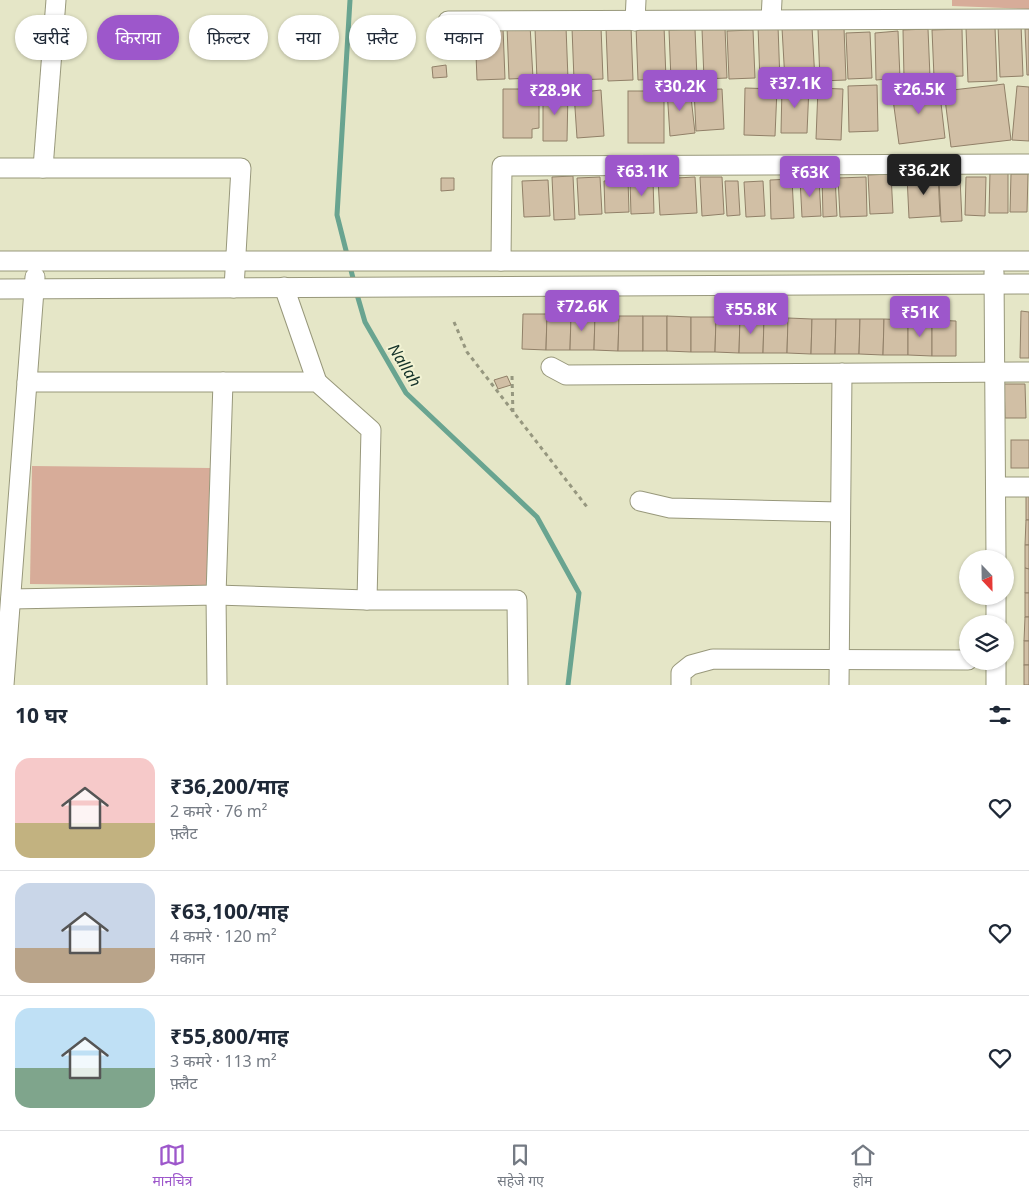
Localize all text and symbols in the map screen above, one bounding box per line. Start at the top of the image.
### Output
chip: खरीदें [15,15,87,60]
chip: किराया [97,15,179,60]
chip: फ़िल्टर [189,15,268,60]
chip: नया [278,15,339,60]
chip: फ़्लैट [349,15,416,60]
chip: मकान [426,15,501,60]
pin: ₹37.1K [754,66,836,109]
pin: ₹30.2K [639,70,721,112]
text: ₹37.1K [769,72,821,94]
pin: ₹26.5K [878,72,960,115]
pin: ₹28.9K [514,74,596,116]
text: ₹30.2K [654,75,706,97]
text: ₹26.5K [893,78,945,100]
text: ₹28.9K [529,79,581,101]
pin: ₹63.1K [601,154,683,197]
pin: ₹36.2K [883,154,965,196]
pin: ₹63K [780,156,840,198]
text: ₹36.2K [898,159,950,181]
text: ₹63.1K [616,160,668,182]
text: ₹63K [791,161,829,183]
pin: ₹72.6K [541,290,623,332]
pin: ₹55.8K [710,292,792,335]
text: ₹72.6K [556,295,608,317]
pin: ₹51K [890,296,950,338]
text: ₹55.8K [725,298,777,320]
text: ₹51K [901,301,939,323]
water label: Nallah [383,339,427,391]
north arrow [959,550,1014,605]
map controls [959,550,1014,670]
button: layers [959,615,1014,670]
text: 10 घर [15,701,67,729]
icon: filters [986,701,1014,729]
text: ₹36,200/माह [170,772,289,800]
icon: home [55,778,115,838]
icon: heart [986,794,1014,822]
text: 2 कमरे · 76 m² [170,800,267,822]
text: फ़्लैट [170,822,198,844]
text: ₹63,100/माह [170,897,289,925]
icon: home [55,903,115,963]
icon: heart [986,919,1014,947]
text: 4 कमरे · 120 m² [170,925,277,947]
text: मकान [170,947,205,969]
text: ₹55,800/माह [170,1022,289,1050]
icon: home [55,1028,115,1088]
icon: heart [986,1044,1014,1072]
text: 3 कमरे · 113 m² [170,1050,277,1072]
text: फ़्लैट [170,1072,198,1094]
tab: मानचित्र [152,1141,192,1190]
tab: सहेजे गए [497,1141,544,1190]
tab: होम [849,1141,877,1190]

